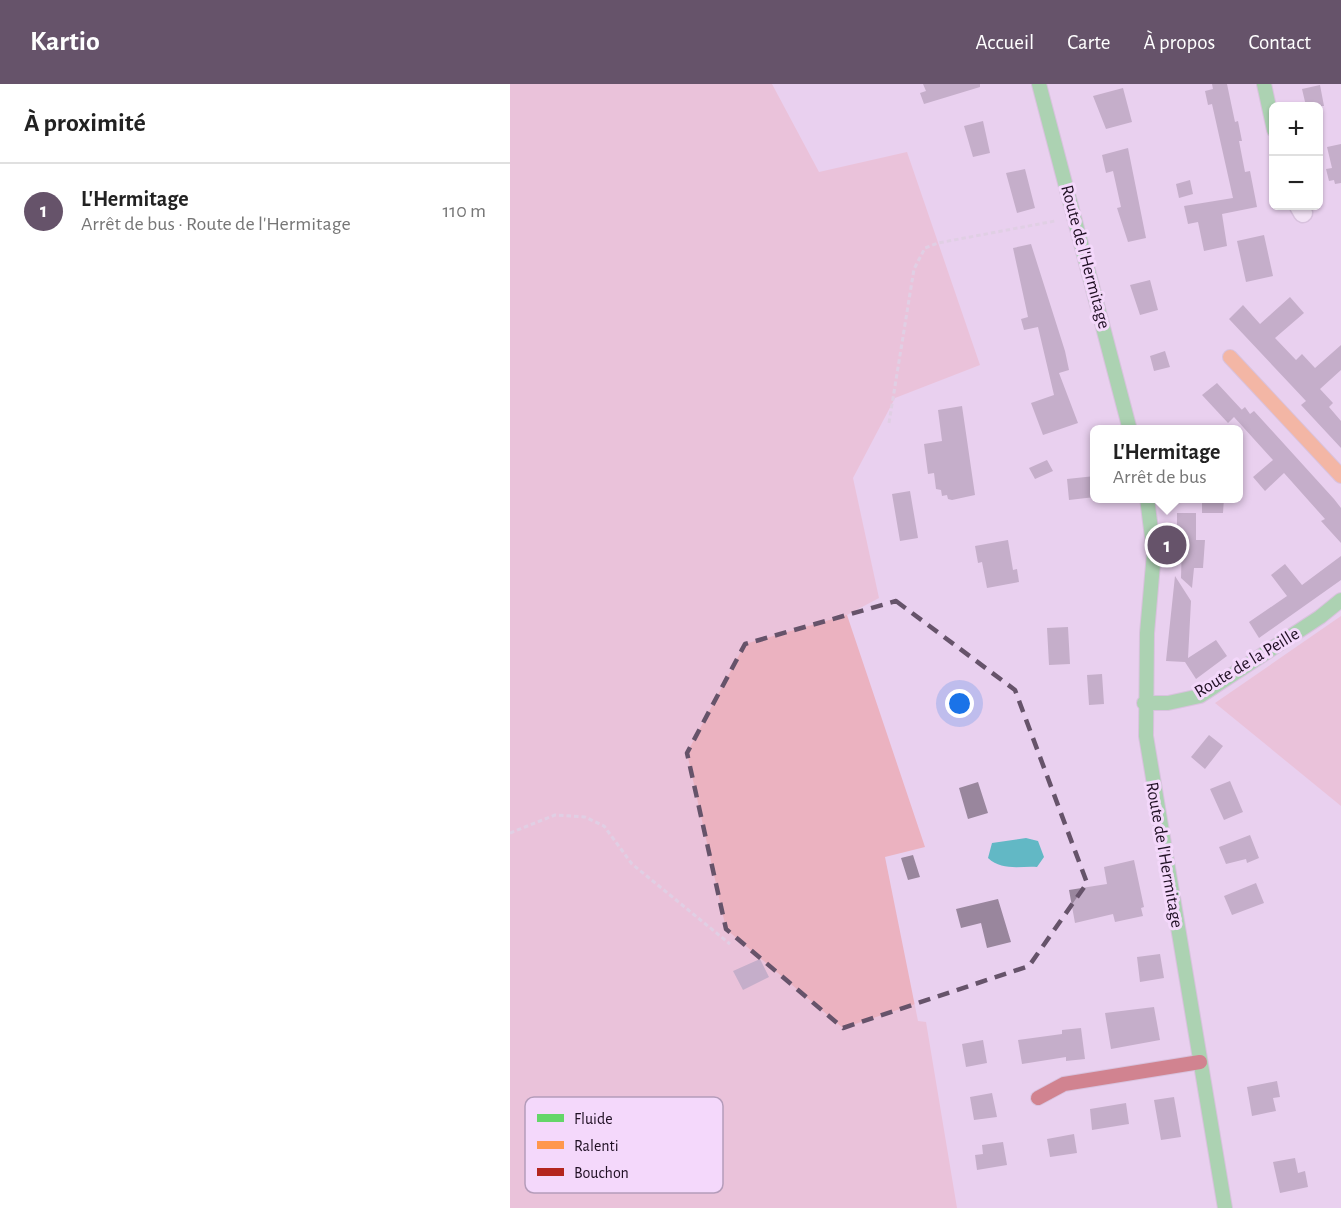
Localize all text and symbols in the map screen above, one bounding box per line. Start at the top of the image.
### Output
text: Kartio [30,28,100,56]
text: Accueil [976,32,1034,53]
text: Carte [1067,32,1110,53]
text: À propos [1143,32,1215,53]
text: Contact [1248,32,1311,53]
map controls [1269,102,1323,210]
button: + [1269,102,1323,156]
text: À proximité [24,110,146,136]
button: − [1269,156,1323,210]
street label: Route de l'Hermitage [1057,183,1113,331]
text: L'Hermitage [81,188,189,210]
text: 1 [40,201,47,221]
text: 110 m [442,201,486,221]
text: Arrêt de bus · Route de l'Hermitage [81,214,351,234]
popup [1090,425,1243,503]
text: L'Hermitage [1113,441,1220,463]
text: Arrêt de bus [1113,467,1207,487]
pin: 1 [1148,522,1186,568]
street label: Route de la Peille [1191,625,1303,701]
your location [945,689,974,718]
street label: Route de l'Hermitage [1142,781,1186,929]
legend [525,1097,723,1193]
text: Fluide [574,1111,613,1127]
text: Ralenti [574,1138,619,1154]
text: Bouchon [574,1165,629,1181]

